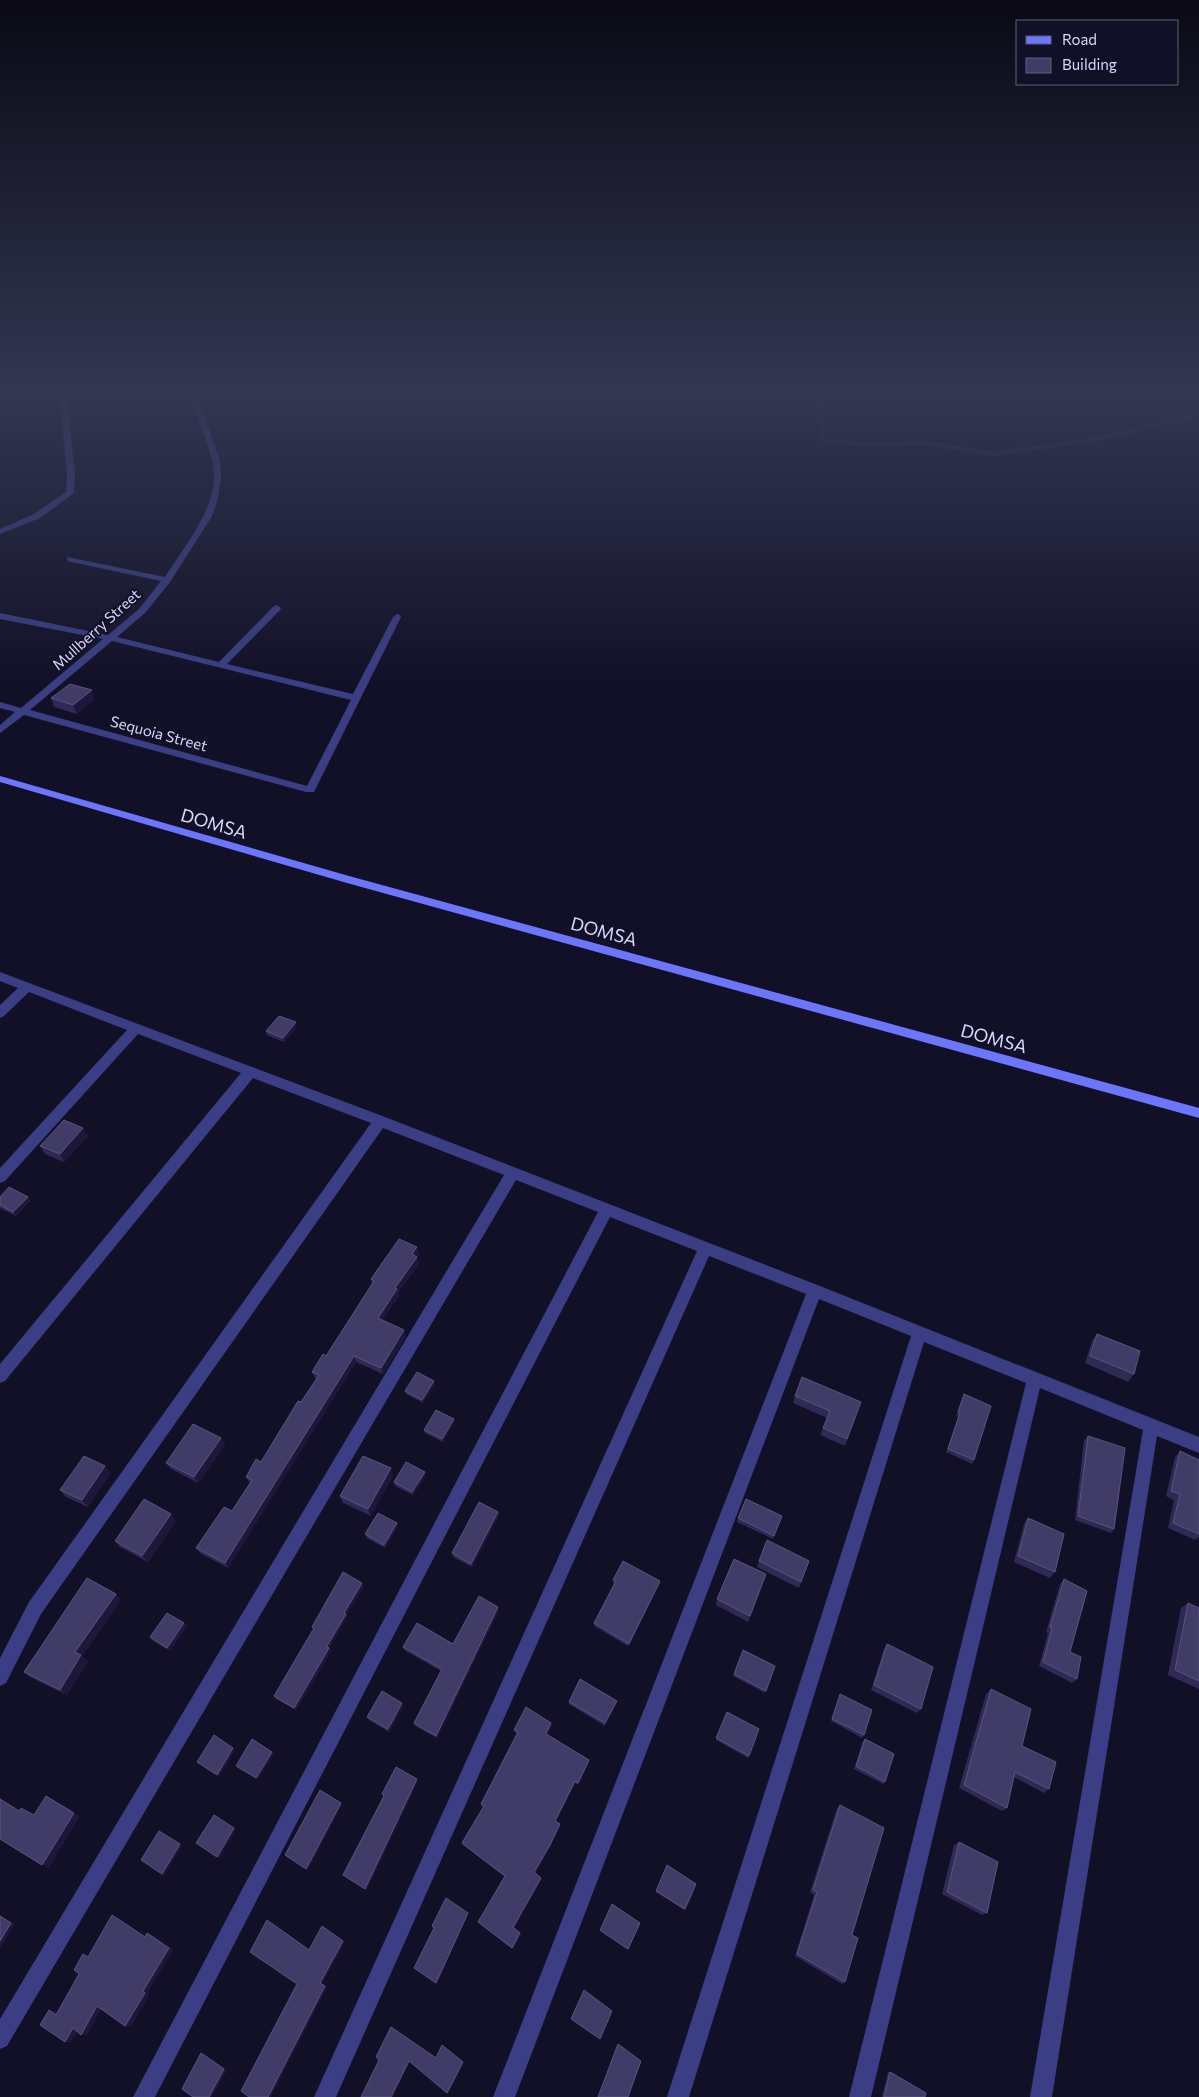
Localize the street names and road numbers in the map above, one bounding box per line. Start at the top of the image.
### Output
street label: Mullberry Street [48,585,144,673]
street label: Sequoia Street [108,711,210,755]
street label: DOMSA [178,803,250,843]
street label: DOMSA [568,912,640,950]
street label: DOMSA [958,1019,1030,1057]

